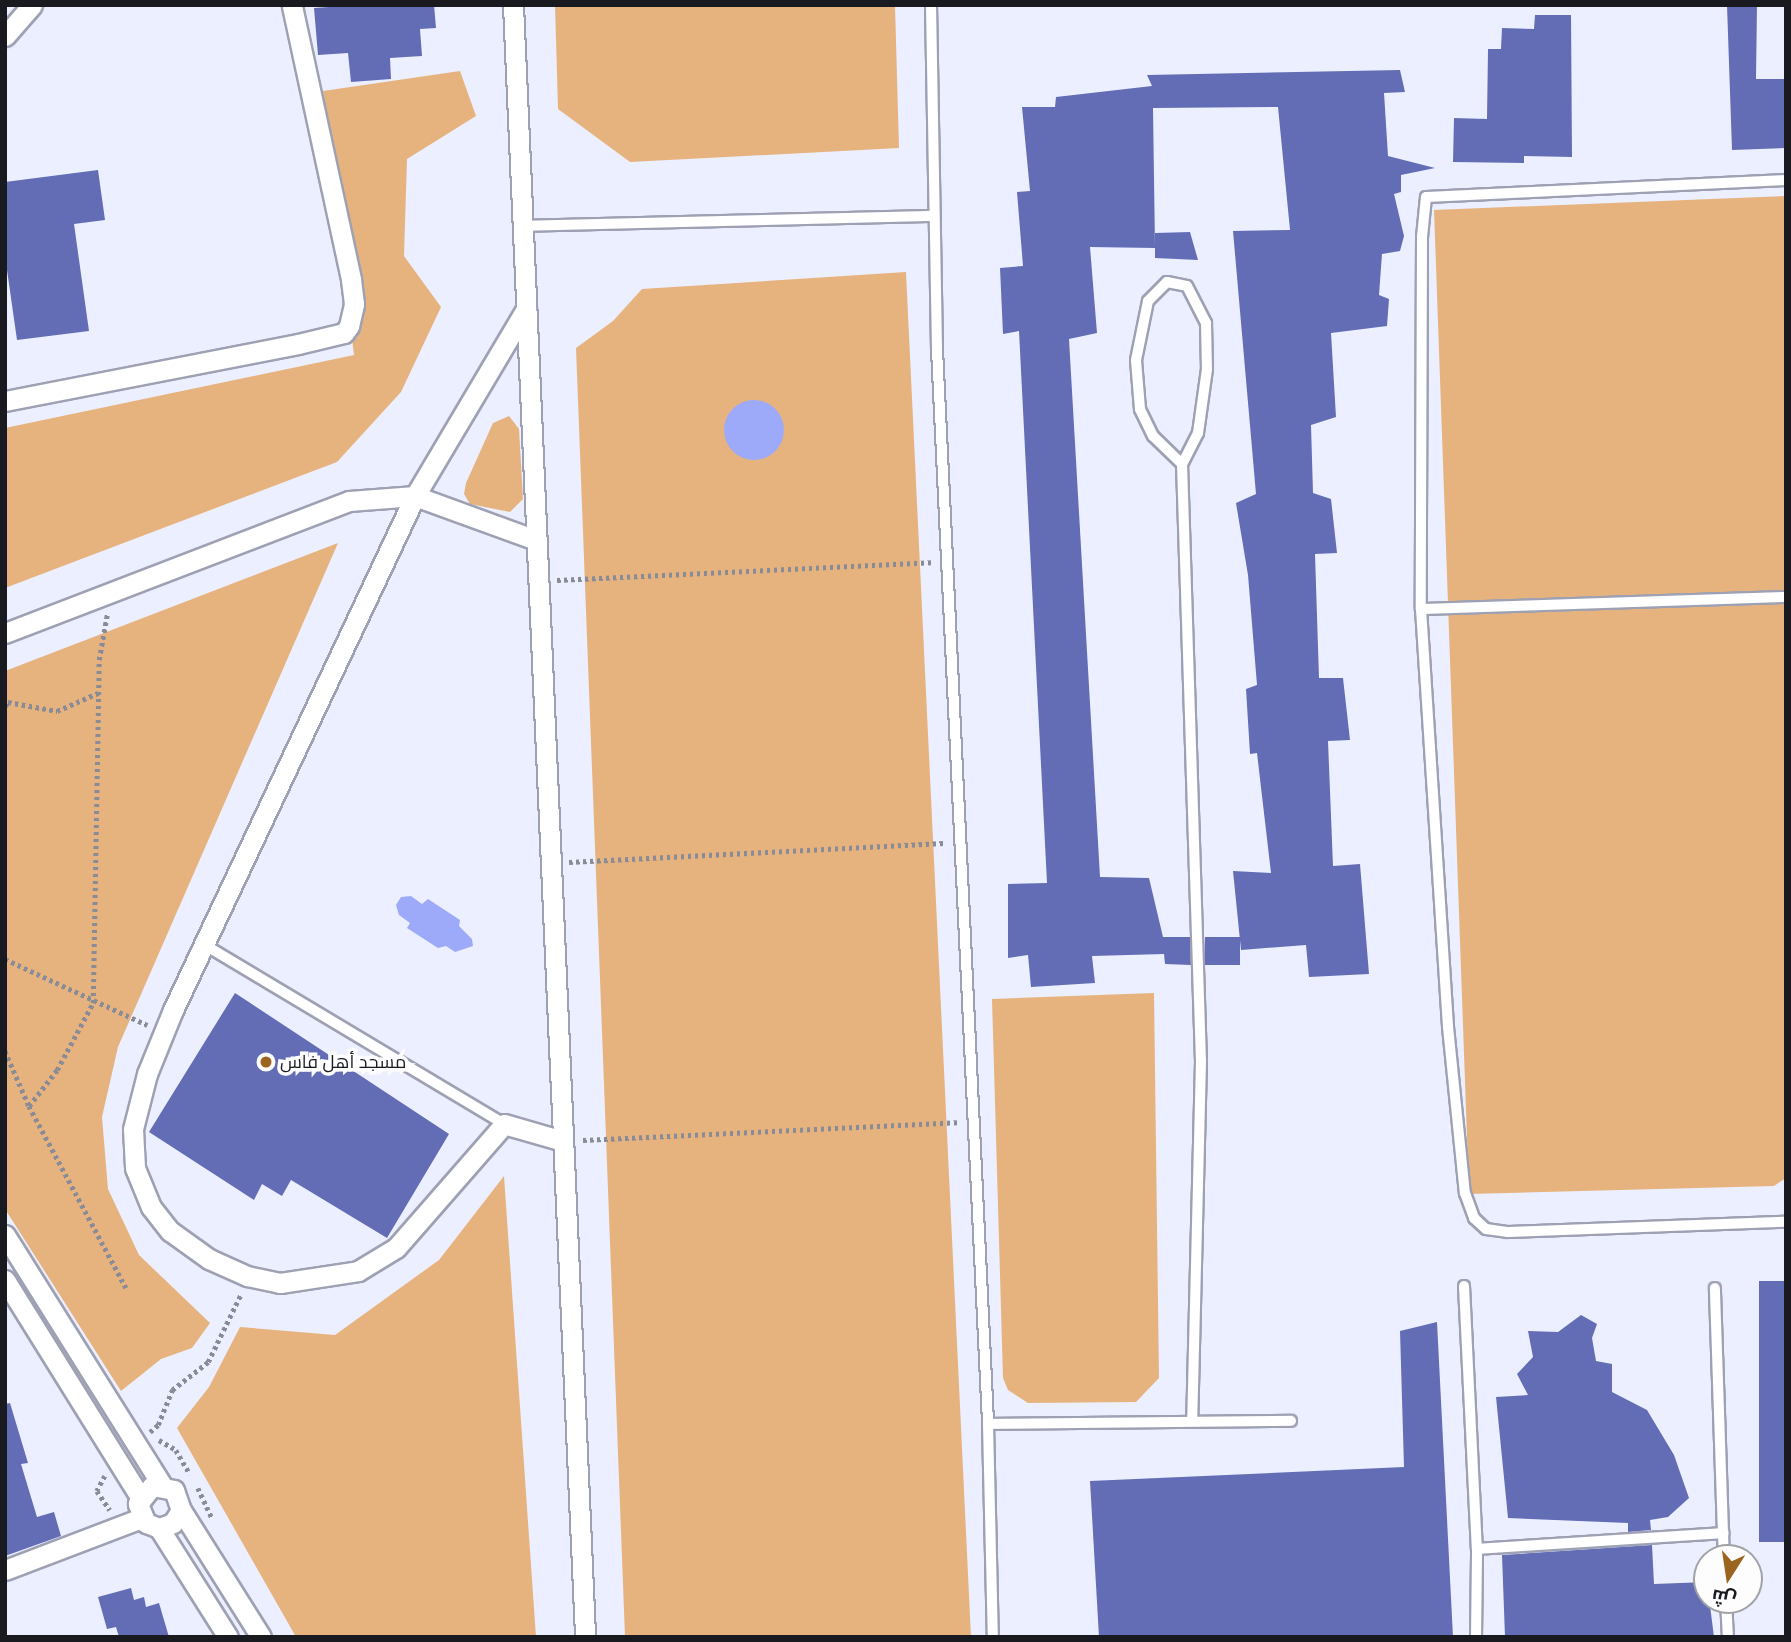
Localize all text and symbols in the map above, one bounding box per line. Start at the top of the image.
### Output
place label: مسجد أهل فاس [280,1051,406,1073]
marker: مسجد أهل فاس [258,1054,274,1070]
north arrow [1693,1544,1763,1614]
text: ش [1710,1585,1738,1611]

